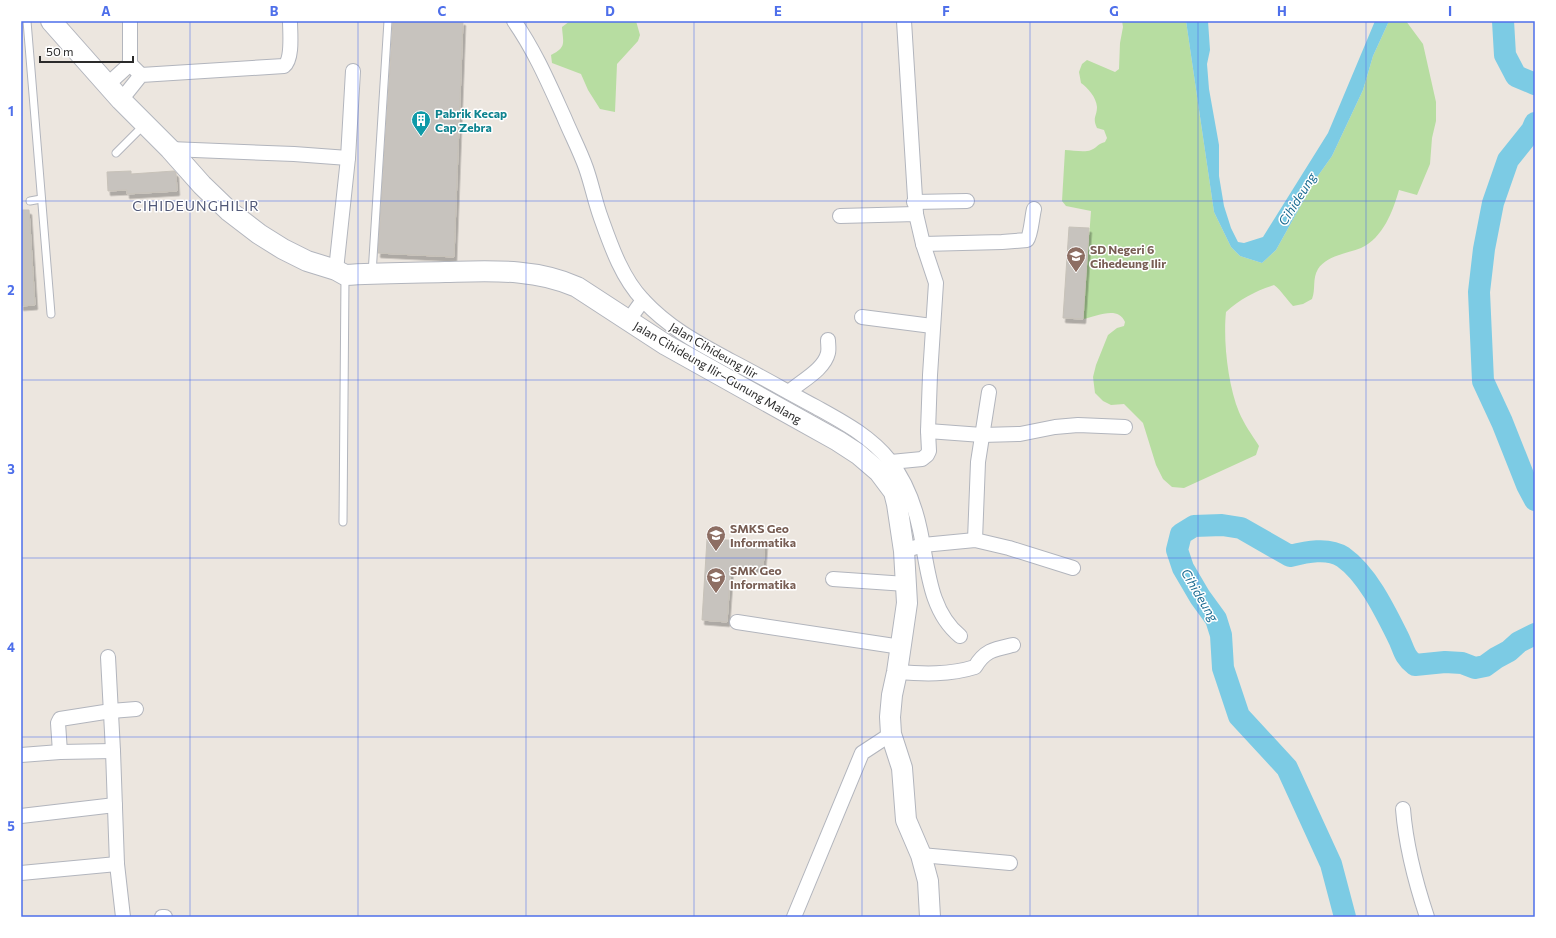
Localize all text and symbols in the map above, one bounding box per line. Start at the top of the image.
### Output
text: A [101,3,111,19]
text: B [270,3,279,19]
text: C [438,3,447,19]
text: D [605,3,615,19]
text: E [774,3,782,19]
text: F [942,3,950,19]
text: G [1109,3,1119,19]
text: H [1277,3,1287,19]
text: I [1448,3,1452,19]
scale bar [40,38,133,64]
text: 50 m [46,44,74,58]
text: 1 [8,103,14,119]
place label: Pabrik Kecap Cap Zebra [435,106,507,134]
building icon: Pabrik Kecap Cap Zebra [410,109,432,137]
water label: Cihideung [1275,169,1320,228]
district label: CIHIDEUNGHILIR [132,197,260,214]
place label: SD Negeri 6 Cihedeung Ilir [1090,242,1166,270]
school or university icon: SD Negeri 6 Cihedeung Ilir [1065,245,1087,273]
text: 2 [7,282,15,298]
street label: Jalan Cihideung Ilir–Gunung Malang [631,318,805,427]
street label: Jalan Cihideung Ilir [667,319,761,382]
text: 3 [7,461,15,477]
place label: SMKS Geo Informatika [730,521,796,549]
school or university icon: SMKS Geo Informatika [705,524,727,552]
place label: SMK Geo Informatika [730,563,796,591]
school or university icon: SMK Geo Informatika [705,566,727,594]
water label: Cihideung [1178,566,1223,625]
text: 4 [7,639,15,655]
text: 5 [7,818,15,834]

